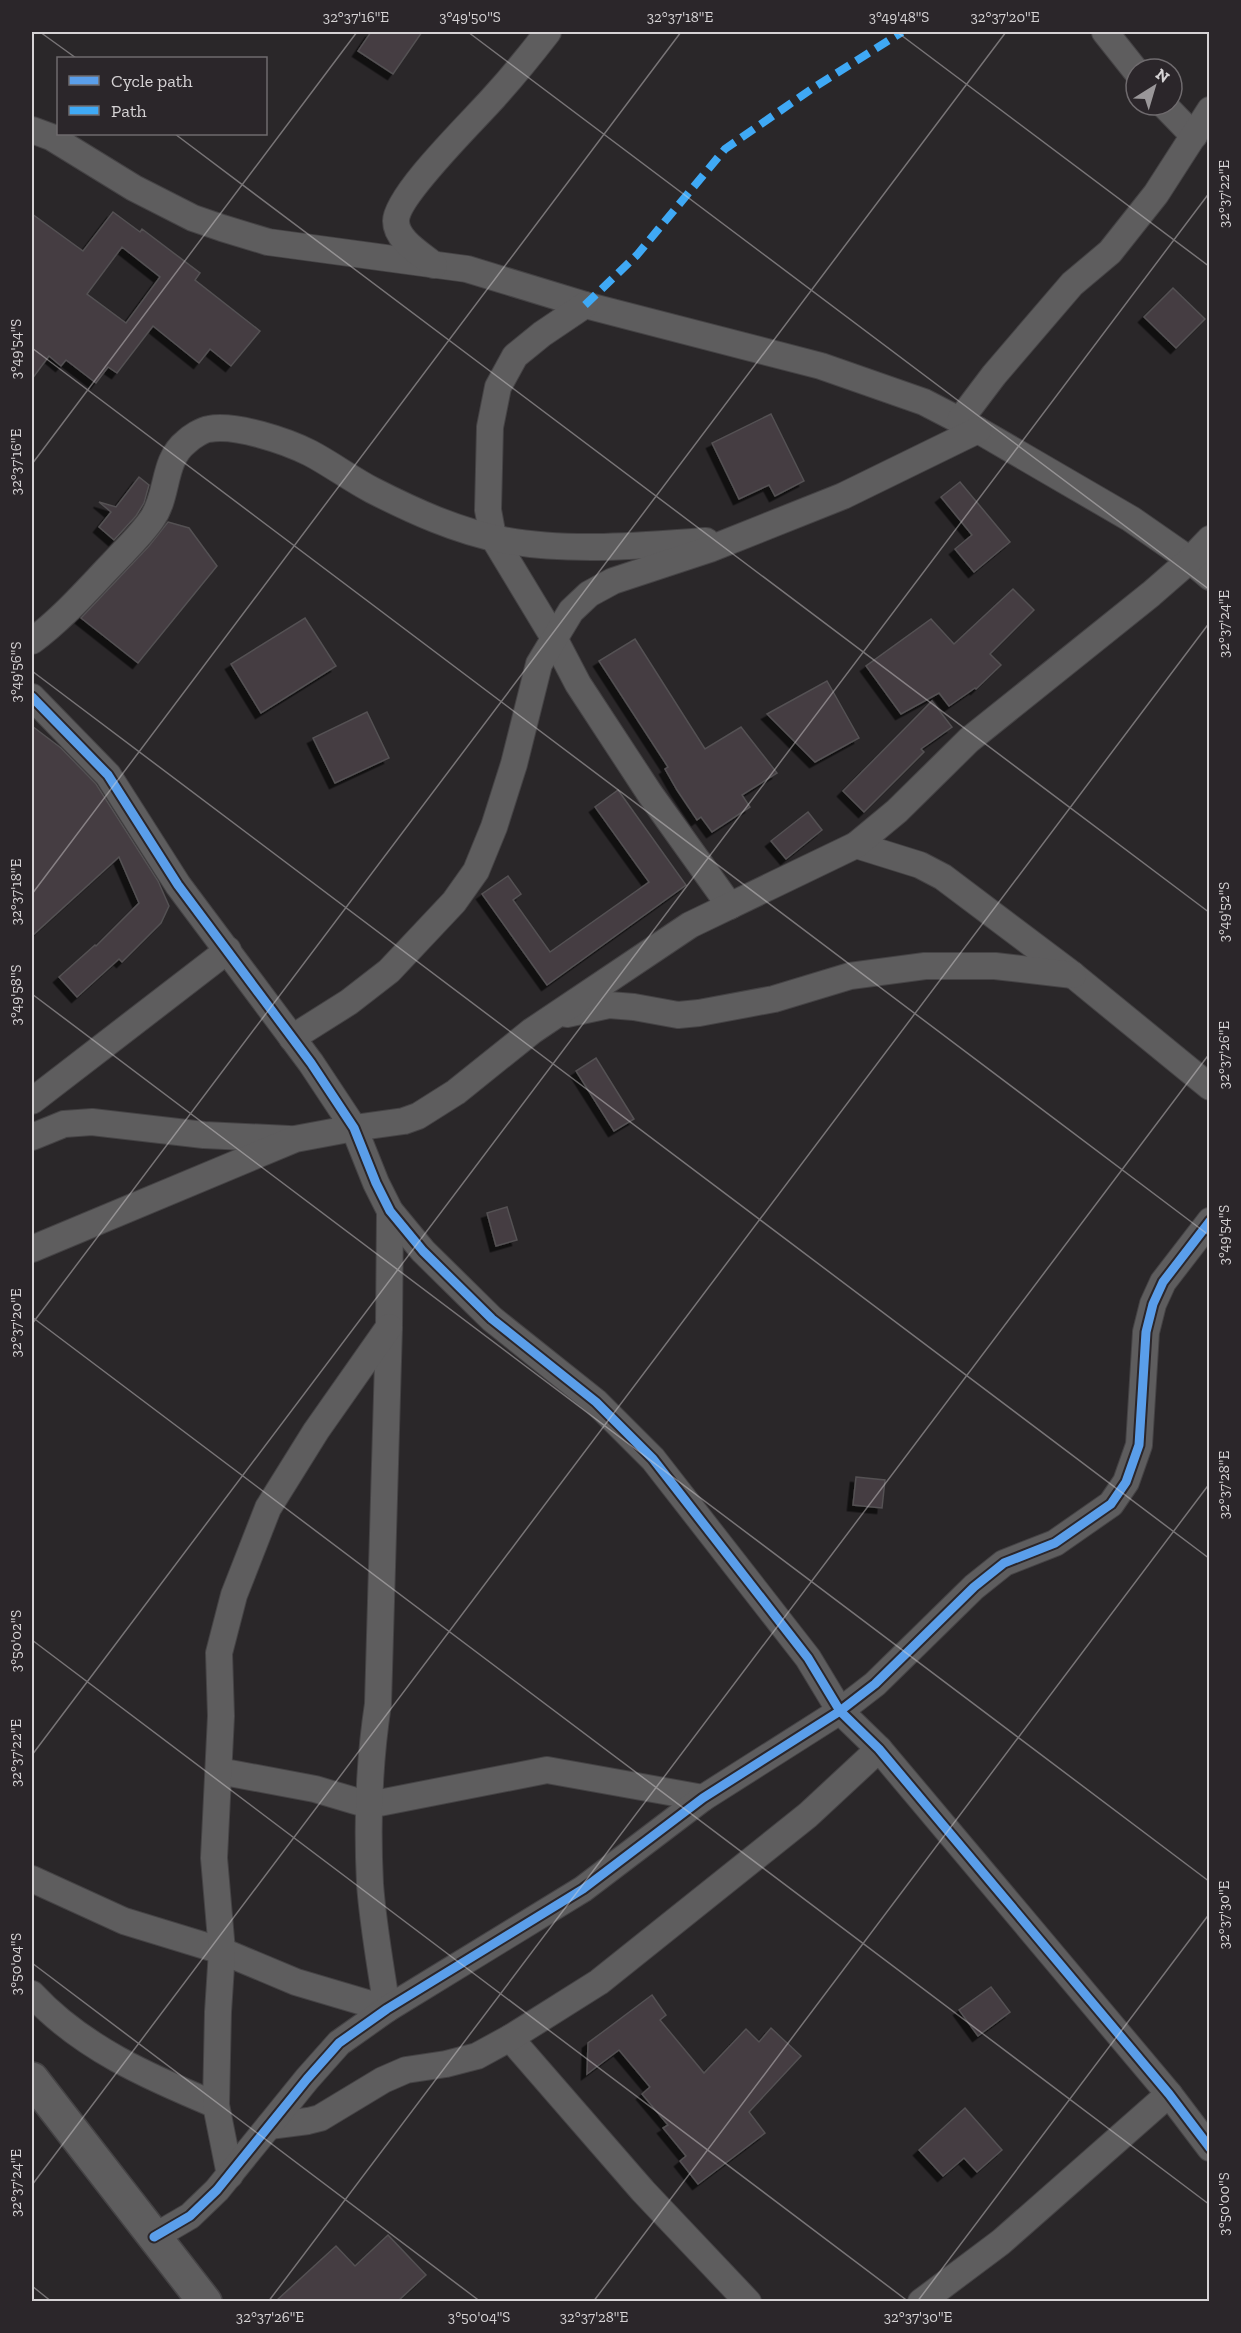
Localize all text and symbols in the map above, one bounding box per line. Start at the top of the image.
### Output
text: 32°37'16"E [323,8,389,26]
text: 3°49'50"S [439,8,501,26]
text: 32°37'18"E [647,8,713,26]
text: 3°49'48"S [869,8,929,26]
text: 32°37'20"E [970,8,1040,26]
legend [57,57,267,135]
north arrow [1124,57,1184,117]
text: N [1152,64,1173,87]
text: Cycle path [111,70,193,92]
text: Path [111,100,147,122]
text: 32°37'22"E [1215,160,1233,228]
text: 3°49'54"S [7,319,25,379]
text: 32°37'16"E [7,429,25,495]
text: 32°37'24"E [1215,590,1233,658]
text: 3°49'56"S [7,642,25,702]
text: 32°37'18"E [7,859,25,925]
text: 3°49'52"S [1215,882,1233,942]
text: 3°49'58"S [7,965,25,1025]
text: 32°37'26"E [1215,1021,1233,1089]
text: 3°49'54"S [1215,1205,1233,1265]
text: 32°37'20"E [7,1288,25,1358]
text: 32°37'28"E [1215,1451,1233,1519]
text: 3°50'02"S [7,1610,25,1672]
text: 32°37'22"E [7,1719,25,1787]
text: 32°37'30"E [1215,1881,1233,1949]
text: 3°50'04"S [7,1933,25,1995]
text: 32°37'24"E [7,2149,25,2217]
text: 3°50'00"S [1215,2172,1233,2236]
text: 32°37'26"E [236,2308,304,2326]
text: 3°50'04"S [448,2308,510,2326]
text: 32°37'28"E [560,2308,628,2326]
text: 32°37'30"E [884,2308,952,2326]

